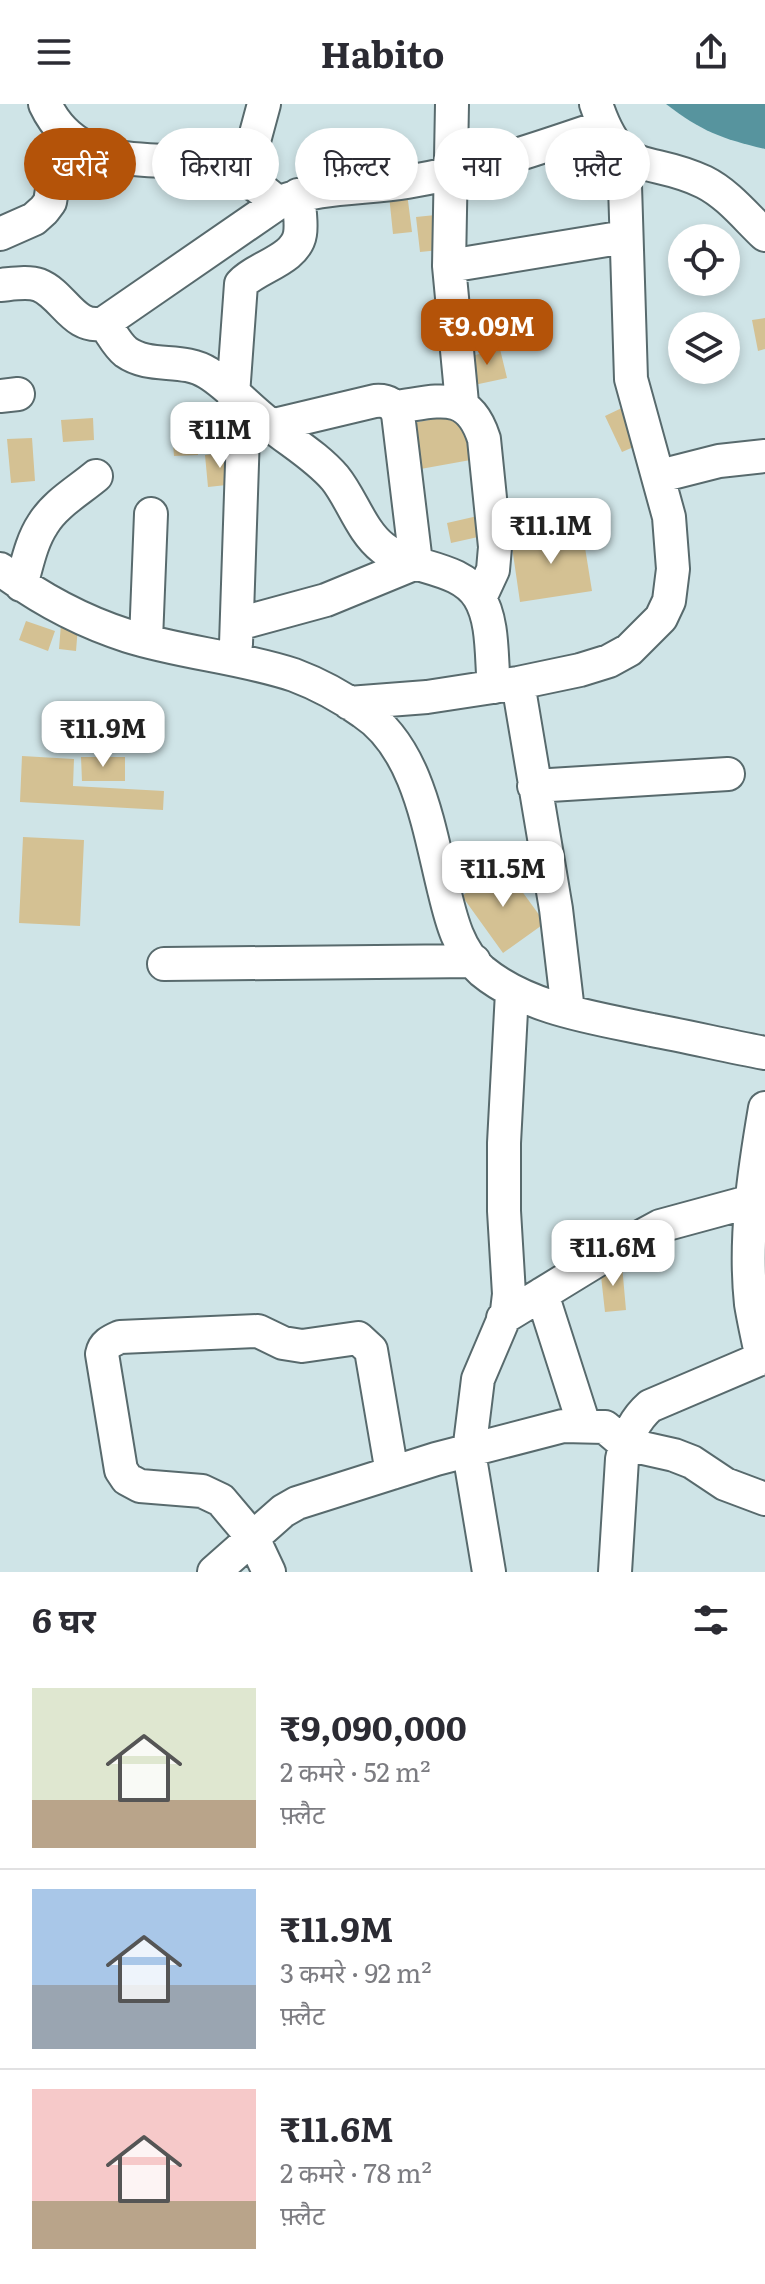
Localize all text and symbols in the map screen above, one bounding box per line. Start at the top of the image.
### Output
text: Habito [321,26,444,79]
icon: menu [32,30,76,74]
icon: share [689,30,733,74]
chip: खरीदें [24,128,136,200]
chip: किराया [152,128,279,200]
chip: फ़िल्टर [295,128,418,200]
chip: नया [434,128,529,200]
chip: फ़्लैट [545,128,650,200]
map controls [668,224,740,384]
button: locate [668,224,740,296]
pin: ₹9.09M [422,299,552,367]
text: ₹9.09M [439,305,535,344]
button: layers [668,312,740,384]
pin: ₹11M [173,402,267,470]
text: ₹11M [188,408,252,447]
pin: ₹11.1M [486,498,616,566]
text: ₹11.1M [510,504,592,543]
pin: ₹11.9M [38,701,168,769]
text: ₹11.9M [60,707,146,746]
pin: ₹11.5M [438,841,568,909]
text: ₹11.5M [460,847,546,886]
pin: ₹11.6M [548,1220,678,1288]
text: ₹11.6M [570,1226,656,1265]
text: 6 घर [32,1593,96,1643]
icon: filters [689,1598,733,1642]
text: ₹9,090,000 [280,1701,467,1751]
icon: home [96,1720,192,1816]
text: 2 कमरे · 52 m² [280,1751,430,1790]
text: फ़्लैट [280,1793,325,1832]
text: ₹11.9M [280,1902,393,1952]
icon: home [96,1921,192,2017]
text: 3 कमरे · 92 m² [280,1952,432,1991]
text: फ़्लैट [280,1994,325,2033]
text: ₹11.6M [280,2102,394,2152]
icon: home [96,2121,192,2217]
text: 2 कमरे · 78 m² [280,2152,432,2191]
text: फ़्लैट [280,2194,325,2233]

